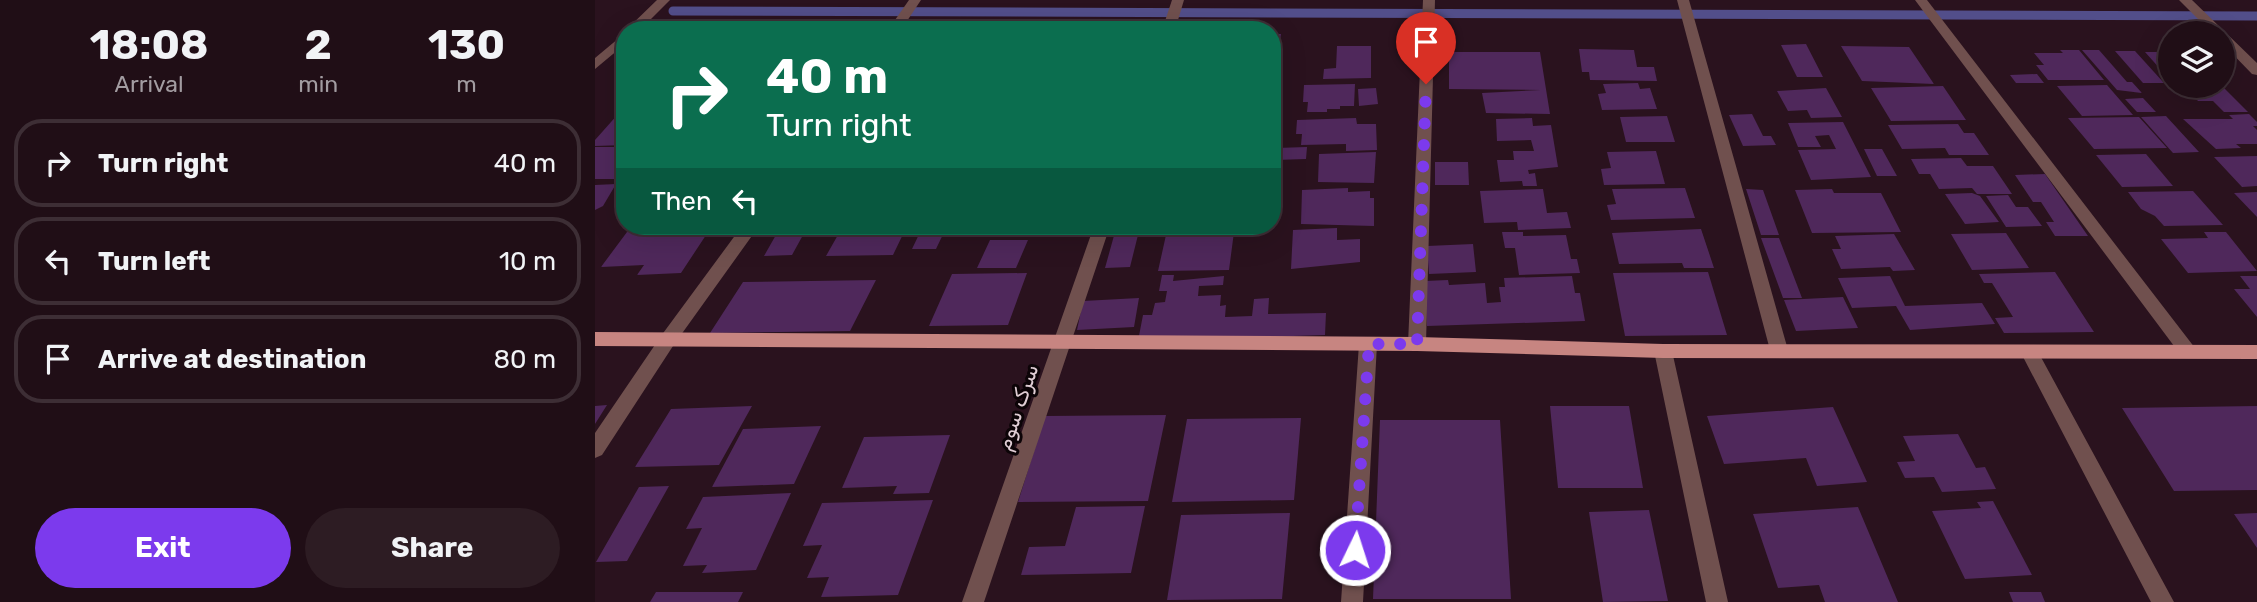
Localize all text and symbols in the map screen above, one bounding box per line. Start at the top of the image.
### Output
pin [1396,12.0,1456,84]
text: 18:08 [90,20,208,70]
text: 2 [305,20,332,70]
text: 130 [428,20,505,70]
map controls [2158,21,2235,98]
button: layers [2158,21,2235,98]
icon: arrive [1407,23,1445,61]
text: 40 m [766,47,888,105]
icon: right [651,49,742,140]
text: Arrival [115,70,184,98]
text: min [298,70,338,98]
text: m [456,70,477,98]
text: Turn right [766,106,911,144]
icon: right [39,144,77,182]
text: Turn right [98,148,228,179]
text: 40 m [494,148,556,179]
icon: left [726,182,764,220]
text: Then [651,186,712,217]
icon: left [39,242,77,280]
text: Turn left [98,246,210,277]
text: 10 m [499,246,556,277]
icon: arrive [39,340,77,378]
text: Arrive at destination [98,344,366,375]
text: 80 m [493,344,556,375]
street label: سرک سوم [991,361,1044,454]
button: Exit [35,508,291,588]
button: Share [305,508,560,588]
position arrow [1318,513,1392,587]

